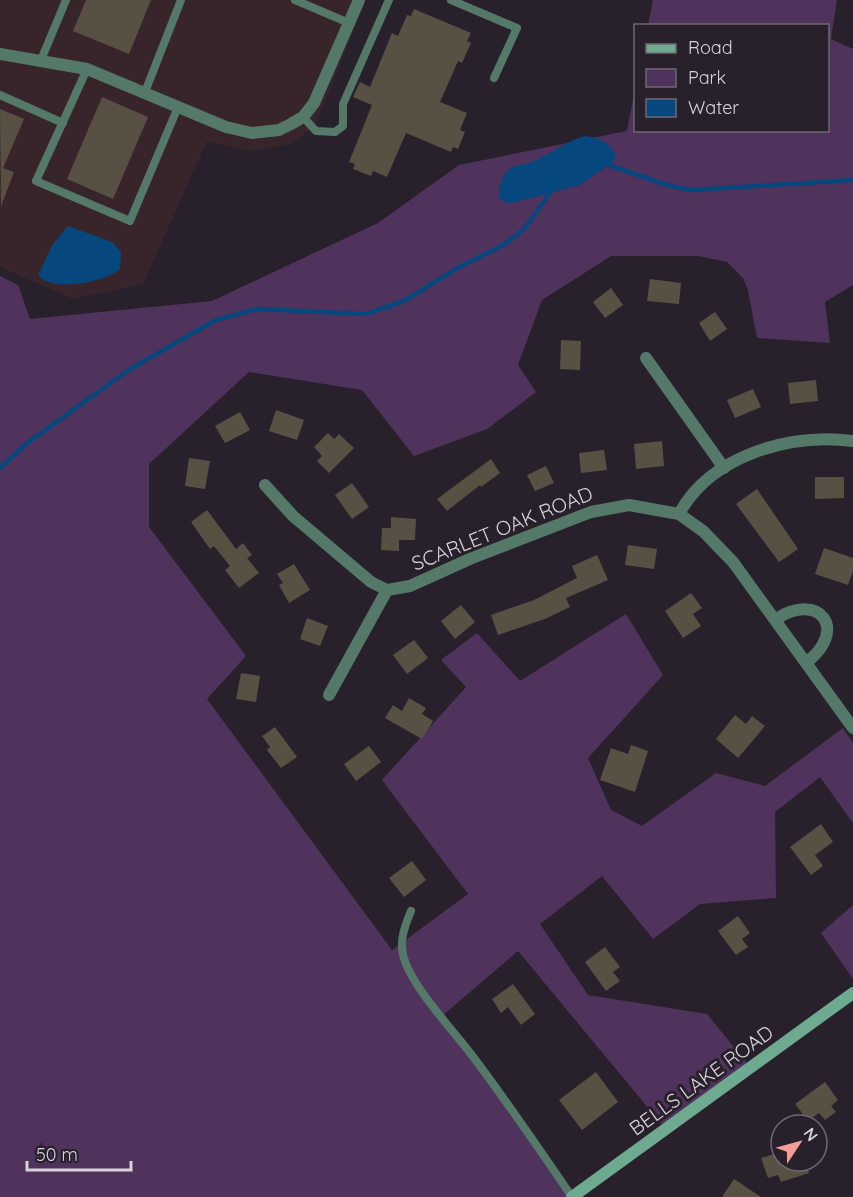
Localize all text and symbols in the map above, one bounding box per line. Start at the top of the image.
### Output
legend [634,24,829,132]
text: Road [688,36,733,59]
text: Park [688,66,726,89]
text: Water [688,96,739,119]
street label: SCARLET OAK ROAD [408,480,596,576]
street label: BELLS LAKE ROAD [624,1019,778,1141]
north arrow [769,1113,829,1173]
text: N [800,1124,823,1145]
scale bar [27,1134,130,1172]
text: 50 m [36,1143,78,1166]

